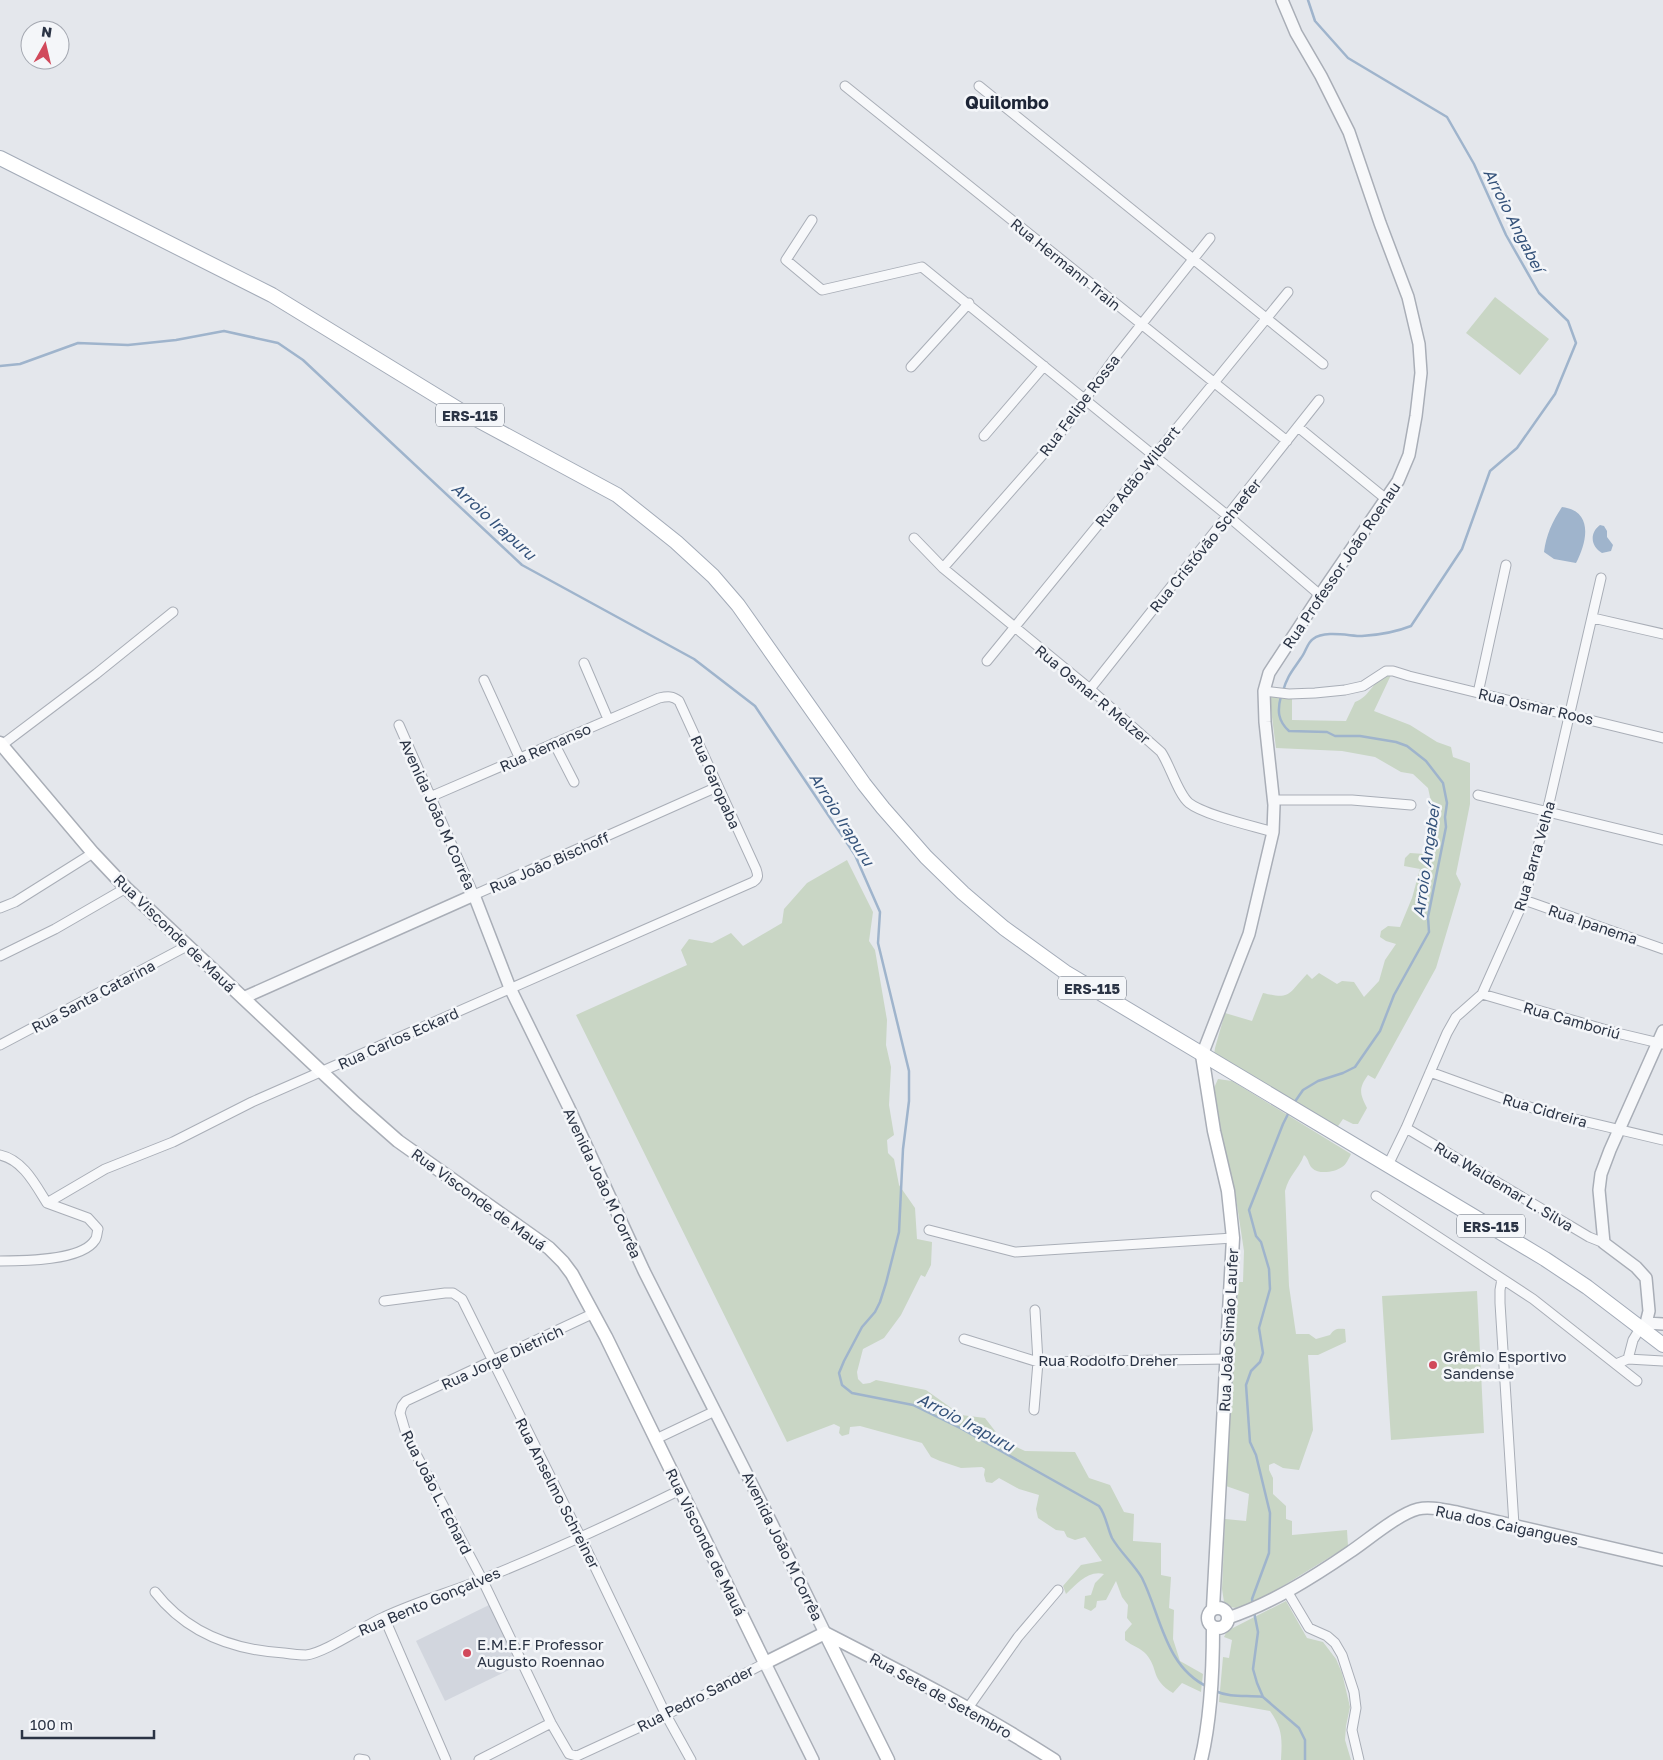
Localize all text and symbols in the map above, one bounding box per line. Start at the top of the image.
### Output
north arrow [20,20,70,70]
text: N [40,22,53,41]
district label: Quilombo [965,91,1049,113]
water label: Arroio Angabeí [1479,165,1551,279]
street label: Rua Hermann Train [1007,214,1125,314]
street label: Rua Felipe Rossa [1035,351,1123,459]
road number: ERS-115 [436,404,504,426]
street label: Rua Adão Wilbert [1091,422,1183,530]
street label: Rua Cristóvão Schaefer [1145,474,1265,616]
water label: Arroio Irapuru [448,478,541,565]
street label: Rua Professor João Roenau [1278,478,1404,652]
street label: Rua Osmar R Melzer [1032,641,1154,747]
street label: Rua Osmar Roos [1477,684,1595,728]
street label: Rua Remanso [497,719,593,775]
street label: Rua Garopaba [687,732,745,832]
street label: Avenida João M Corrêa [396,736,480,892]
water label: Arroio Irapuru [805,769,879,870]
water label: Arroio Angabeí [1408,799,1444,919]
street label: Rua Barra Velha [1510,799,1558,913]
street label: Rua João Bischoff [486,827,612,896]
street label: Rua Visconde de Mauá [111,870,239,996]
street label: Rua Ipanema [1546,900,1640,948]
street label: Rua Santa Catarina [28,956,158,1036]
road number: ERS-115 [1058,976,1126,1000]
street label: Rua Camboriú [1521,998,1623,1042]
street label: Rua Carlos Eckard [335,1003,461,1073]
street label: Rua Cidreira [1501,1089,1589,1131]
street label: Avenida João M Corrêa [560,1105,646,1261]
street label: Rua Waldemar L. Silva [1431,1137,1577,1235]
street label: Rua Visconde de Mauá [408,1144,550,1254]
road number: ERS-115 [1457,1214,1525,1238]
street label: Rua João Simão Laufer [1215,1247,1241,1412]
street label: Rua Jorge Dietrich [438,1321,566,1393]
place label: Grêmio Esportivo Sandense [1443,1347,1567,1382]
street label: Rua Rodolfo Dreher [1038,1351,1178,1369]
marker: Grêmio Esportivo Sandense [1427,1359,1439,1371]
water label: Arroio Irapuru [914,1388,1019,1456]
street label: Rua Anselmo Schreiner [512,1414,604,1572]
street label: Rua João L. Echard [398,1427,476,1557]
street label: Rua Visconde de Mauá [662,1465,750,1619]
street label: Avenida João M Corrêa [739,1468,827,1624]
street label: Rua dos Caigangues [1434,1501,1580,1549]
street label: Rua Bento Gonçalves [355,1563,503,1639]
place label: E.M.E.F Professor Augusto Roennao [477,1635,605,1670]
marker: E.M.E.F Professor Augusto Roennao [461,1647,473,1659]
street label: Rua Sete de Setembro [867,1648,1015,1742]
street label: Rua Pedro Sander [634,1661,756,1735]
scale bar [22,1708,155,1740]
text: 100 m [30,1715,73,1733]

